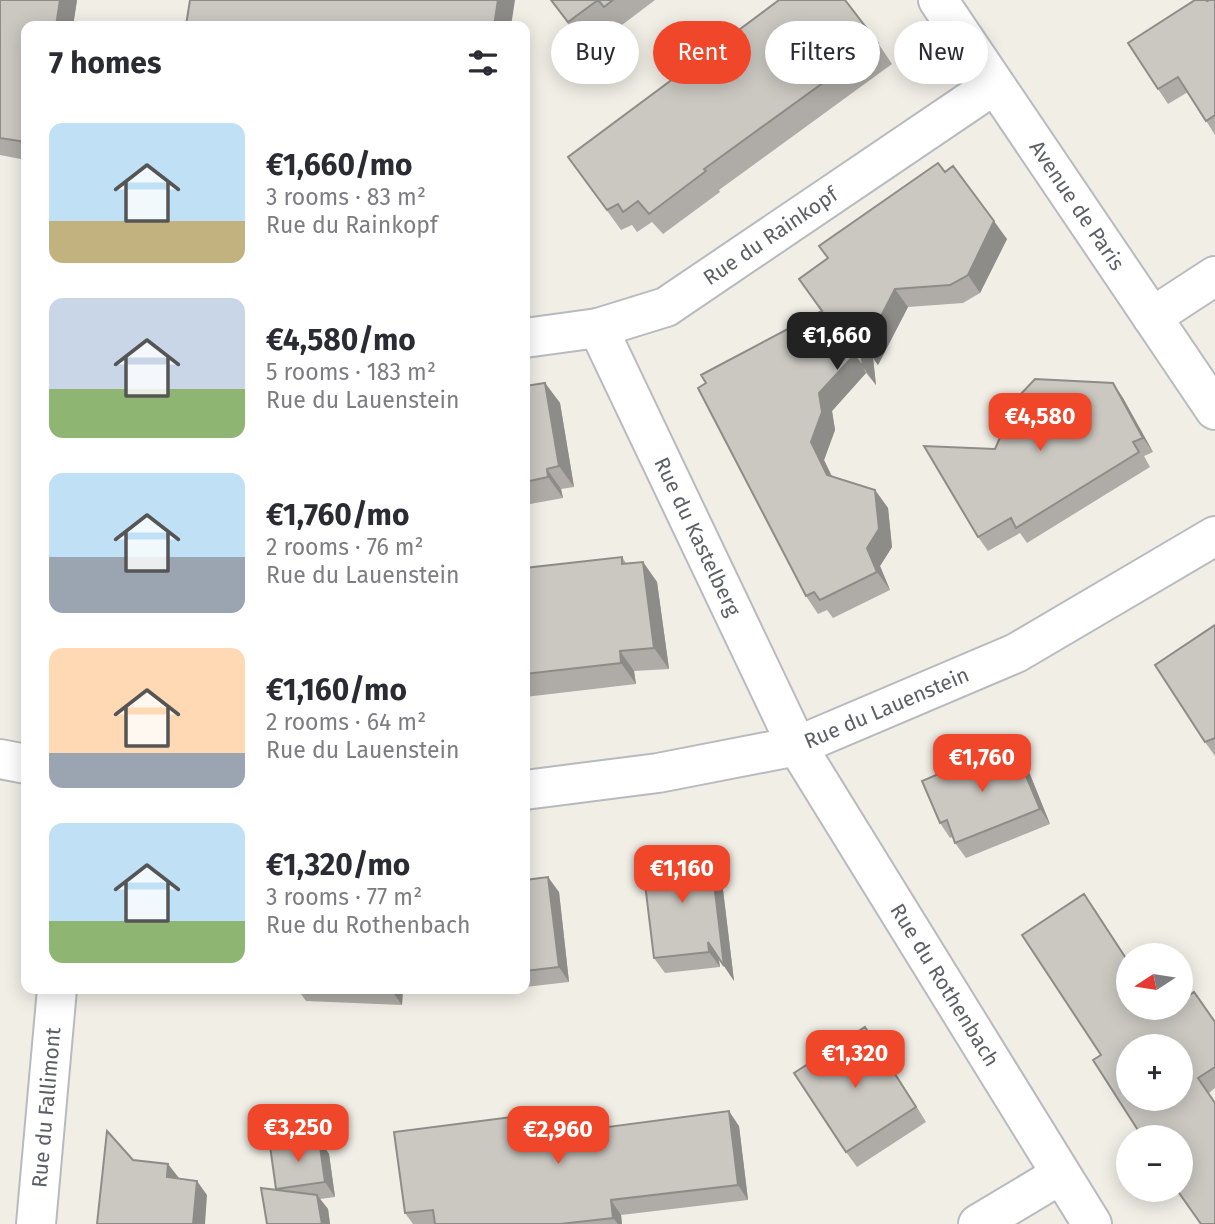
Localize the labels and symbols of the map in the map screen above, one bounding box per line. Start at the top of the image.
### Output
street label: Avenue de Paris [1024,136,1130,276]
street label: Rue du Rainkopf [698,180,844,291]
pin: €1,660 [780,312,894,372]
pin: €4,580 [983,393,1097,453]
street label: Rue du Kastelberg [648,453,746,620]
street label: Rue du Lauenstein [800,661,973,754]
pin: €1,760 [925,734,1039,794]
pin: €1,160 [625,846,739,905]
street label: Rue du Rothenbach [885,899,1005,1071]
north arrow [1116,943,1194,1020]
street label: Rue du Fallimont [26,1026,67,1189]
pin: €1,320 [798,1030,912,1090]
pin: €3,250 [241,1104,355,1164]
pin: €2,960 [501,1106,615,1166]

